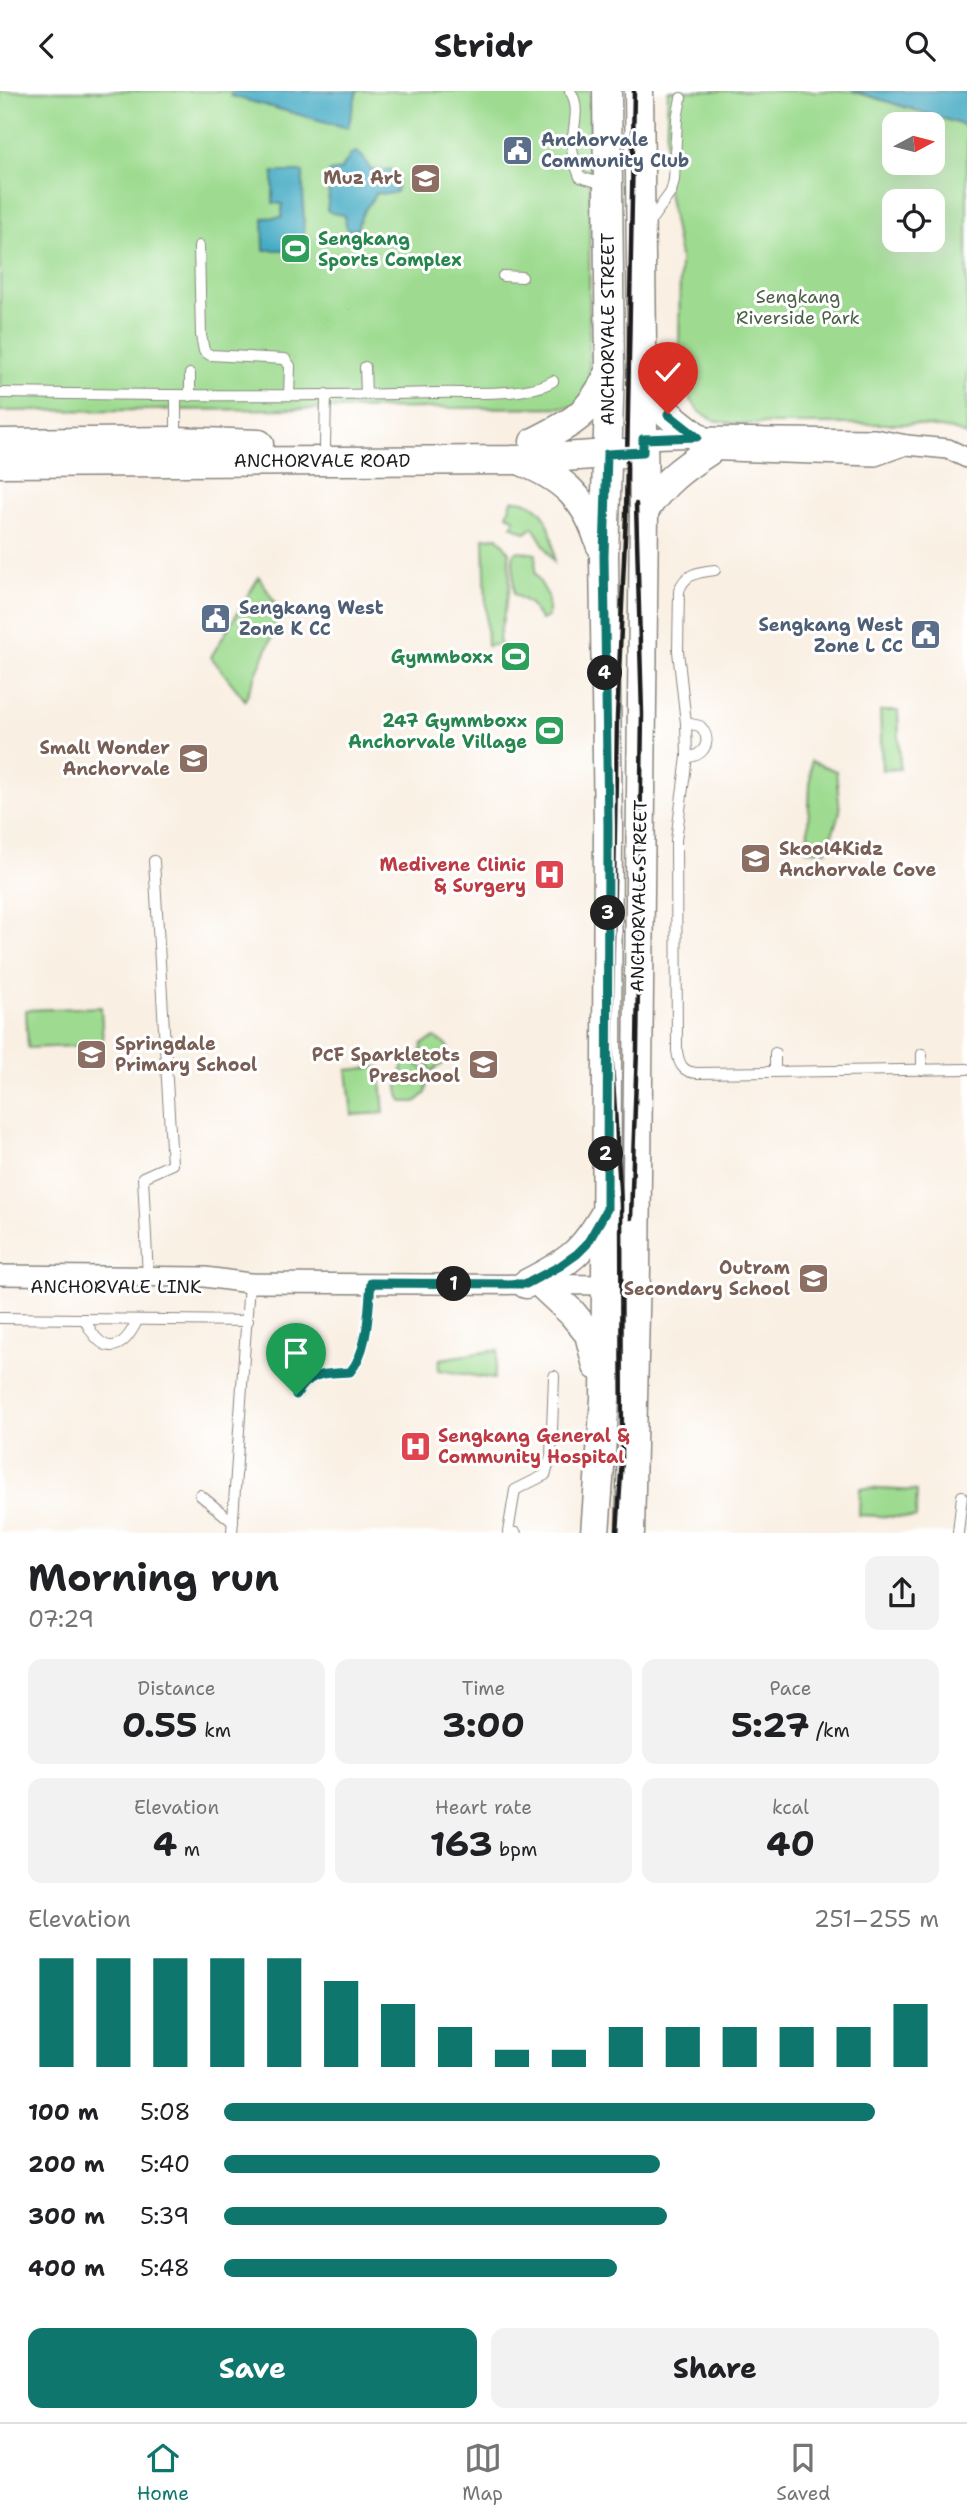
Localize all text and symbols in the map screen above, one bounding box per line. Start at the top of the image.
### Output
text: Stridr [434,24,533,67]
icon: back [28,27,66,65]
icon: search [901,27,939,65]
north arrow [882,112,945,175]
map controls [882,112,945,252]
place label: Anchorvale Community Club [541,128,689,173]
public building icon: Anchorvale Community Club [501,133,535,167]
school or university icon: Muz Art [408,161,442,195]
place label: Muz Art [323,166,402,190]
button: locate [882,189,945,252]
place label: Sengkang Sports Complex [318,227,462,272]
sports icon: Sengkang Sports Complex [278,232,312,266]
street label: ANCHORVALE STREET [596,233,620,425]
park label: Sengkang Riverside Park [736,285,860,330]
pin [638,342,698,414]
icon: check [649,353,687,391]
street label: ANCHORVALE ROAD [234,449,410,473]
place label: Sengkang West Zone K CC [239,596,384,641]
public building icon: Sengkang West Zone K CC [199,601,233,635]
place label: Sengkang West Zone L CC [759,613,903,658]
public building icon: Sengkang West Zone L CC [909,618,943,652]
sports icon: Gymmboxx [499,640,533,674]
place label: Gymmboxx [391,645,493,669]
pin: 4 [588,655,622,691]
text: 4 [598,660,611,685]
place label: 247 Gymmboxx Anchorvale Village [348,709,527,754]
sports icon: 247 Gymmboxx Anchorvale Village [533,714,567,748]
place label: Small Wonder Anchorvale [40,736,170,781]
school or university icon: Small Wonder Anchorvale [176,741,210,775]
street label: ANCHORVALE STREET [625,800,653,992]
place label: Skool4Kidz Anchorvale Cove [779,837,936,882]
school or university icon: Skool4Kidz Anchorvale Cove [739,842,773,876]
place label: Medivene Clinic & Surgery [380,853,526,898]
hospital icon: Medivene Clinic & Surgery [532,858,566,892]
pin: 3 [590,895,626,931]
text: 3 [601,900,614,925]
place label: Springdale Primary School [115,1032,257,1077]
school or university icon: Springdale Primary School [75,1037,109,1071]
place label: PCF Sparkletots Preschool [312,1043,460,1088]
school or university icon: PCF Sparkletots Preschool [466,1048,500,1082]
pin: 2 [588,1137,624,1171]
text: 2 [599,1141,612,1166]
place label: Outram Secondary School [624,1256,791,1301]
school or university icon: Outram Secondary School [796,1261,830,1295]
pin: 1 [436,1267,472,1301]
text: 1 [449,1271,458,1296]
street label: ANCHORVALE LINK [30,1275,202,1299]
pin [266,1323,326,1395]
icon: arrive [277,1334,315,1372]
place label: Sengkang General & Community Hospital [438,1424,630,1469]
hospital icon: Sengkang General & Community Hospital [398,1429,432,1463]
text: Morning run [28,1552,279,1603]
button: share [865,1556,939,1630]
text: 07:29 [28,1604,94,1634]
text: Distance [138,1676,215,1701]
text: Time [462,1676,505,1701]
text: Pace [770,1676,811,1701]
text: 0.55 [122,1701,198,1748]
text: 3:00 [442,1701,525,1748]
text: 5:27 [731,1701,810,1748]
text: km [198,1718,231,1743]
text: /km [810,1718,850,1743]
text: Elevation [134,1795,219,1820]
text: Heart rate [435,1795,532,1820]
text: kcal [772,1795,809,1820]
text: 4 [153,1820,177,1867]
text: 163 [430,1820,493,1867]
text: 40 [766,1820,815,1867]
text: m [177,1837,200,1862]
text: bpm [493,1837,537,1862]
text: Elevation [28,1904,131,1934]
text: 251–255 m [814,1904,939,1934]
text: 100 m [28,2097,99,2127]
text: 5:08 [140,2097,191,2127]
text: 200 m [28,2149,105,2179]
text: 5:40 [140,2149,190,2179]
text: 300 m [28,2201,105,2231]
text: 5:39 [140,2201,189,2231]
text: 400 m [28,2253,105,2283]
text: 5:48 [140,2253,190,2283]
button: Save [28,2328,477,2408]
button: Share [491,2328,939,2408]
tab: Home [137,2439,189,2506]
tab: Map [462,2439,503,2506]
tab: Saved [776,2439,830,2506]

